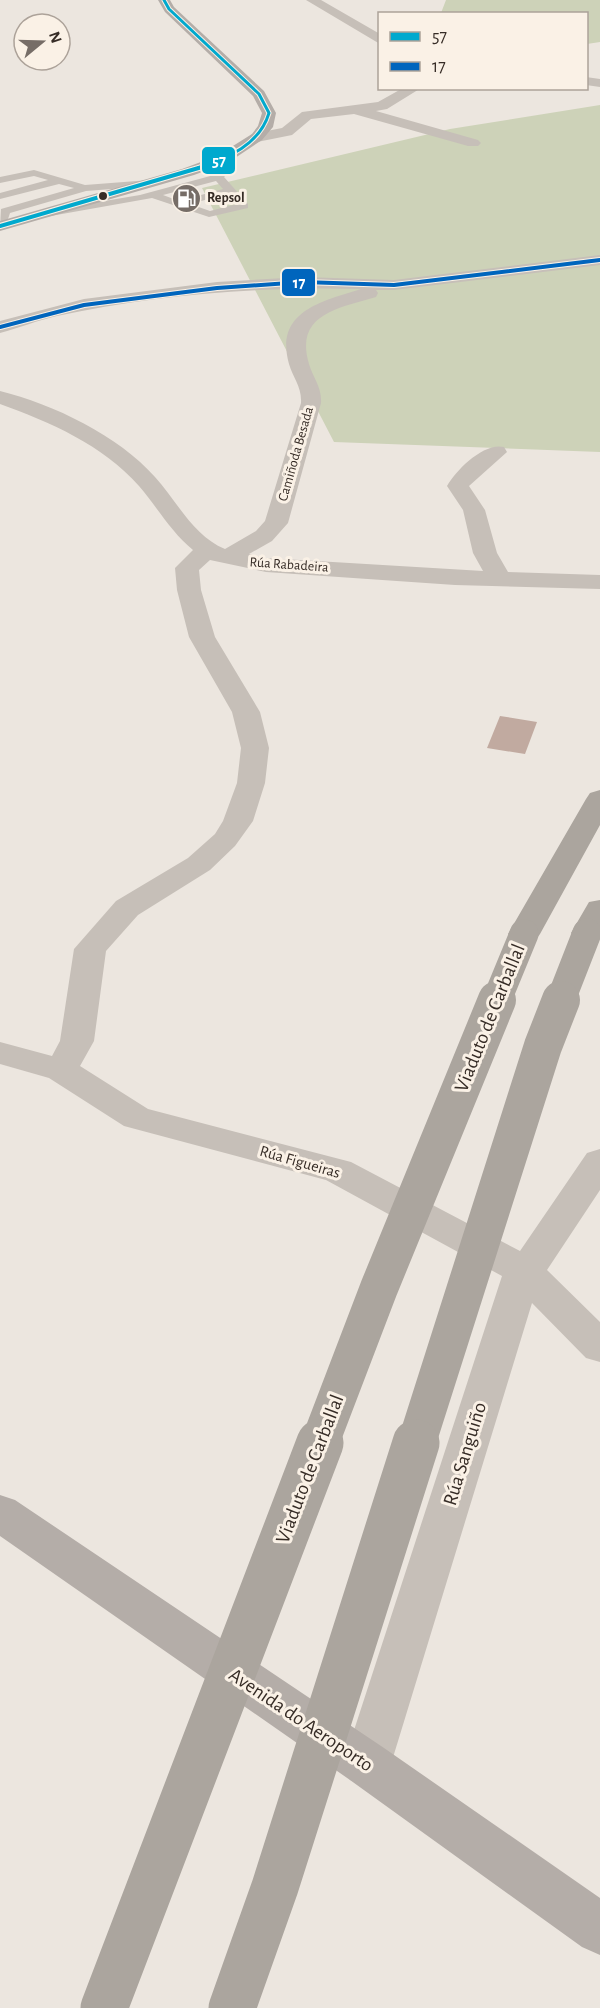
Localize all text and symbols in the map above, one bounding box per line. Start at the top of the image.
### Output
north arrow [12,12,72,72]
legend [378,12,588,90]
text: 57 [432,28,447,46]
text: N [46,30,65,45]
text: 17 [432,58,446,76]
line badge: 57 [201,146,236,175]
text: 57 [212,153,226,169]
fuel station icon: Repsol [170,182,202,214]
unlabelled marker [97,190,109,202]
place label: Repsol [207,191,245,205]
line badge: 17 [281,268,316,297]
text: 17 [293,275,305,291]
street label: Camiñoda Besada [276,405,316,503]
street label: Rúa Rabadeira [249,555,329,575]
street label: Viaduto de Carballal [451,941,529,1095]
street label: Rúa Figueiras [258,1143,342,1181]
street label: Viaduto de Carballal [272,1392,348,1546]
street label: Rúa Sanguiño [440,1400,490,1508]
street label: Avenida do Aeroporto [225,1664,377,1776]

